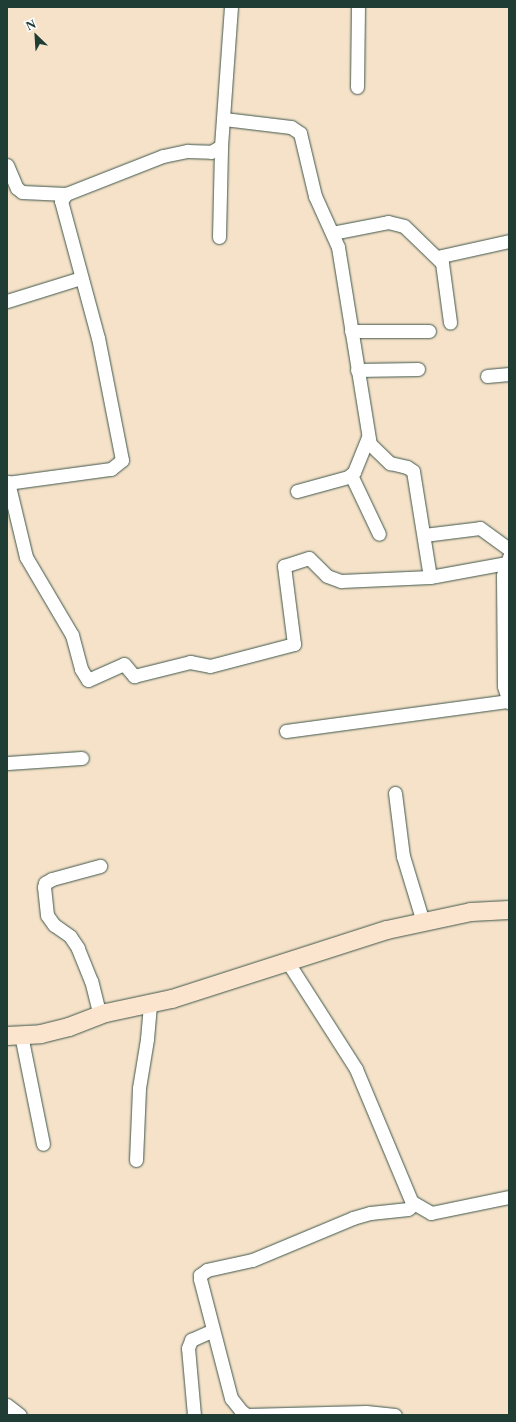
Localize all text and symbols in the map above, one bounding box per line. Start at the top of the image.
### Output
north arrow [16,16,56,56]
text: N [24,17,38,33]

